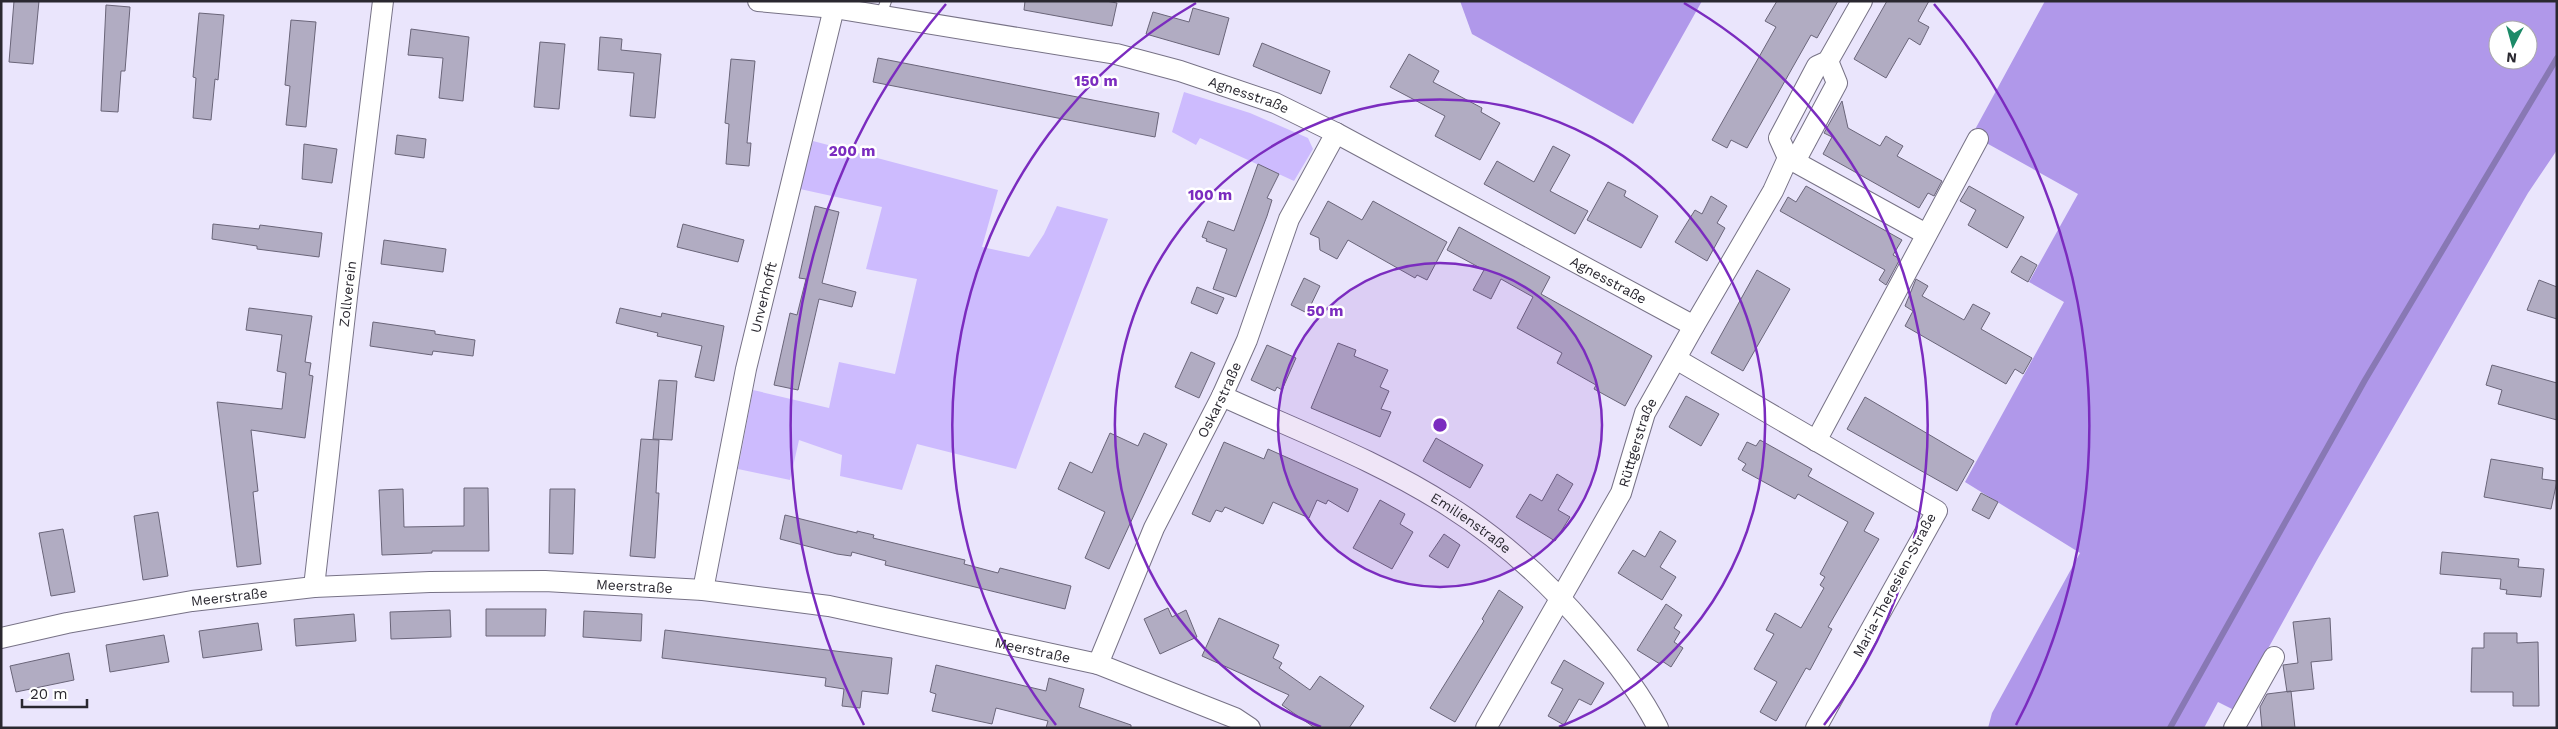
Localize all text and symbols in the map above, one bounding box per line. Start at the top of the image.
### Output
north arrow [2488,20,2538,70]
text: N [2506,49,2518,66]
text: 150 m [1074,72,1118,90]
street label: Agnesstraße [1206,73,1292,117]
text: 200 m [829,142,875,160]
text: 100 m [1188,186,1232,204]
street label: Agnesstraße [1568,253,1649,307]
street label: Zollverein [336,260,359,328]
street label: Unverhofft [747,260,780,334]
text: 50 m [1307,302,1343,320]
street label: Oskarstraße [1194,359,1244,440]
street label: Rüttgerstraße [1615,395,1660,489]
centre of rings [1431,416,1449,434]
street label: Emilienstraße [1428,489,1514,556]
street label: Maria-Theresien-Straße [1849,510,1939,660]
street label: Meerstraße [596,576,673,596]
street label: Meerstraße [190,584,268,609]
street label: Meerstraße [993,634,1072,666]
scale bar [22,676,88,708]
text: 20 m [30,685,68,703]

